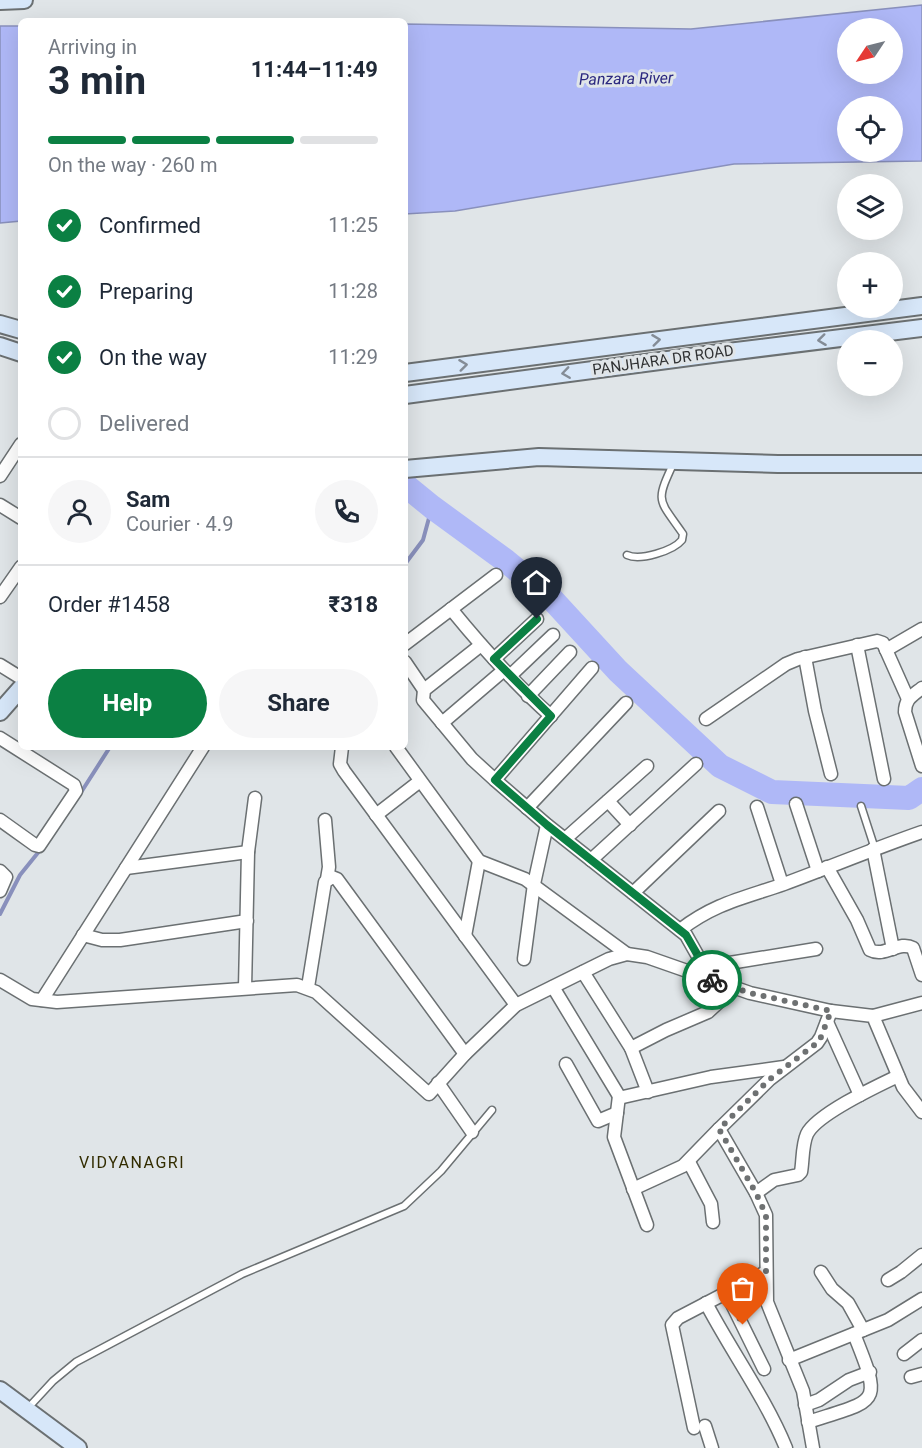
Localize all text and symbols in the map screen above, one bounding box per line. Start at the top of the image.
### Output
north arrow [837,18,903,84]
map controls [837,18,903,396]
text: Arriving in [48,35,137,59]
text: 11:44–11:49 [251,57,378,82]
text: 3 min [48,58,146,104]
water label: Panzara River [579,68,674,89]
button: locate [837,96,903,162]
text: On the way · 260 m [48,153,217,177]
button: layers [837,174,903,240]
icon: check [48,209,81,242]
text: Confirmed [99,213,201,238]
text: 11:25 [328,213,378,237]
button: + [837,252,903,318]
icon: check [48,275,81,308]
text: Preparing [99,279,193,304]
text: 11:28 [328,279,378,303]
button: − [837,330,903,396]
one-way arrow [818,333,827,346]
one-way arrow [652,335,661,347]
icon: check [48,341,81,374]
street label: PANJHARA DR ROAD [591,341,735,379]
text: On the way [99,345,207,370]
text: 11:29 [328,345,378,369]
one-way arrow [458,360,468,372]
one-way arrow [562,367,571,379]
text: Delivered [99,411,189,436]
button: person [48,480,111,543]
button: phone [315,480,378,543]
text: Sam [126,487,170,512]
text: Courier · 4.9 [126,512,233,536]
pin [511,557,562,619]
icon: home [520,566,553,599]
text: Order #1458 [48,592,170,617]
text: ₹318 [329,592,378,617]
button: Help [48,669,207,738]
button: Share [219,669,378,738]
courier [682,950,742,1010]
icon: bike [696,964,729,997]
district label: VIDYANAGRI [79,1153,185,1172]
pin [717,1263,768,1325]
icon: bag [726,1272,759,1305]

